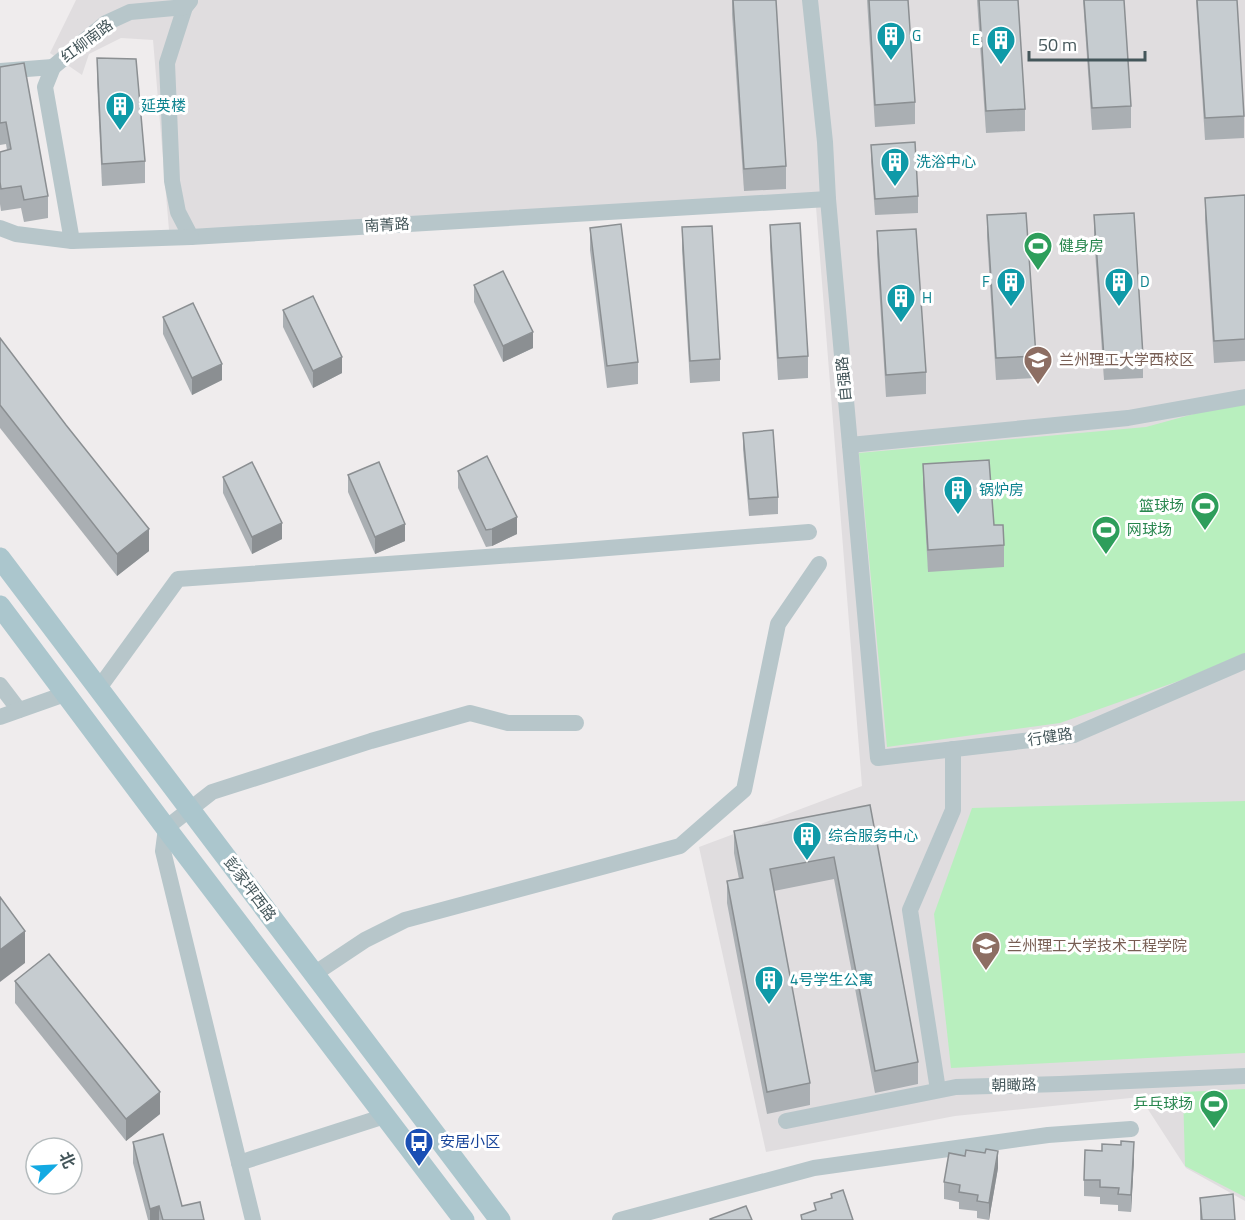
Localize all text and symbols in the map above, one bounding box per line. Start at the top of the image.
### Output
street label: 红柳南路 [56,13,118,68]
building icon: G [875,20,907,62]
place label: G [912,24,921,47]
building icon: E [985,24,1017,66]
scale bar [1029,24,1144,62]
place label: E [972,28,980,51]
text: 50 m [1038,31,1077,58]
building icon: 延英楼 [104,90,136,132]
place label: 延英楼 [141,94,186,117]
building icon: 洗浴中心 [879,146,911,188]
place label: 洗浴中心 [916,150,976,173]
street label: 南菁路 [364,212,410,237]
sports icon: 健身房 [1022,230,1054,272]
place label: 健身房 [1059,234,1104,257]
building icon: F [995,266,1027,308]
building icon: D [1103,266,1135,308]
place label: F [982,270,990,293]
place label: D [1140,270,1150,293]
building icon: H [885,282,917,324]
place label: H [922,286,932,309]
school or university icon: 兰州理工大学西校区 [1022,344,1054,386]
place label: 兰州理工大学西校区 [1059,348,1194,371]
street label: 自强路 [830,356,857,402]
building icon: 锅炉房 [942,474,974,516]
place label: 锅炉房 [979,478,1024,501]
sports icon: 篮球场 [1189,490,1221,532]
place label: 篮球场 [1139,494,1184,517]
sports icon: 网球场 [1090,514,1122,556]
place label: 网球场 [1127,518,1172,541]
street label: 行健路 [1026,722,1074,751]
building icon: 综合服务中心 [791,820,823,862]
place label: 综合服务中心 [828,824,918,847]
street label: 彭家坪西路 [219,852,282,926]
school or university icon: 兰州理工大学技术工程学院 [970,930,1002,972]
place label: 兰州理工大学技术工程学院 [1007,934,1187,957]
building icon: 4号学生公寓 [753,964,785,1006]
place label: 4号学生公寓 [790,968,873,991]
street label: 朝瞰路 [991,1073,1037,1096]
sports icon: 乒乓球场 [1198,1088,1230,1130]
place label: 乒乓球场 [1133,1092,1193,1115]
bus stop icon: 安居小区 [403,1126,435,1168]
place label: 安居小区 [440,1130,500,1153]
north arrow [24,1136,84,1196]
text: 北 [53,1148,82,1172]

